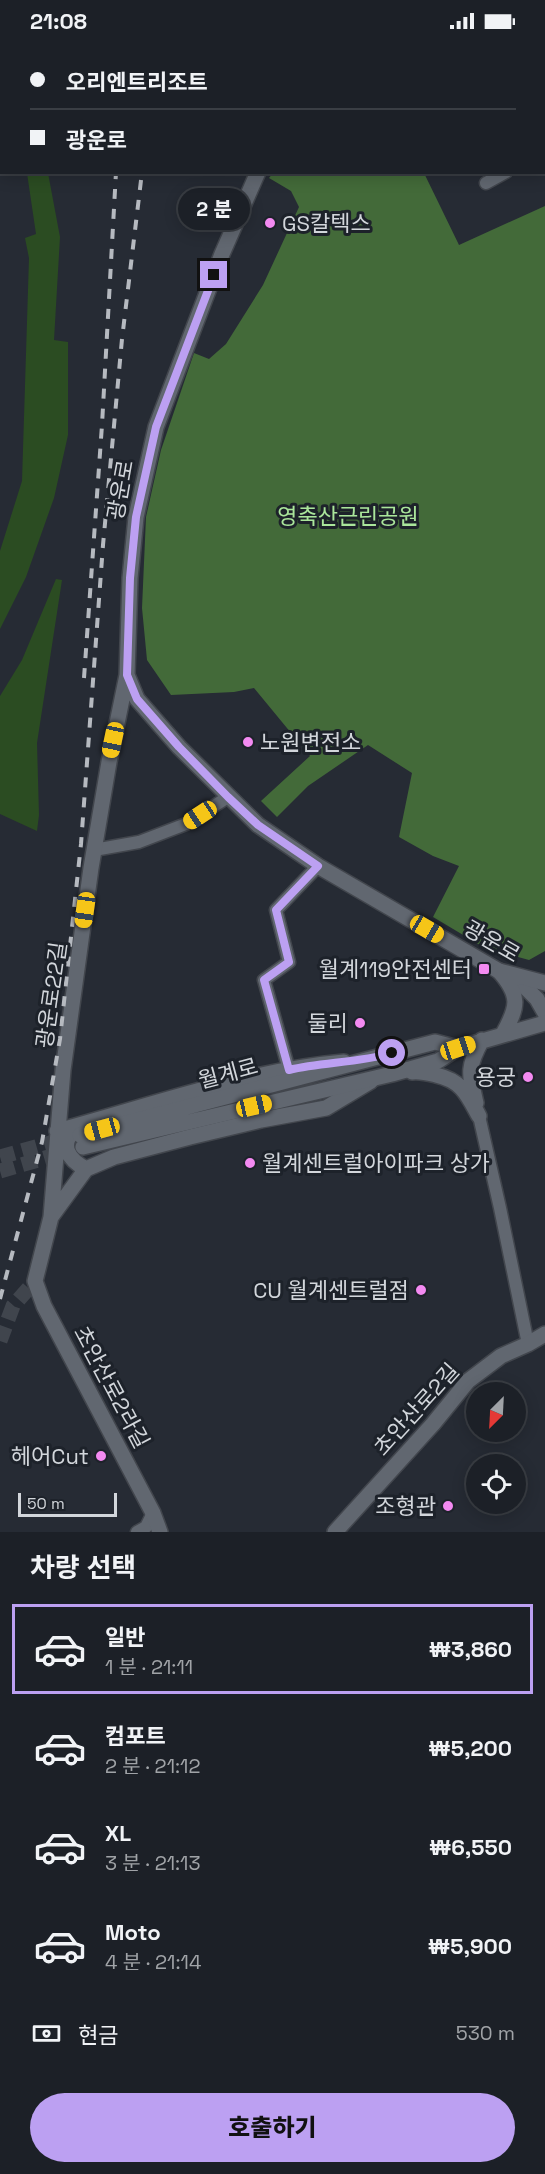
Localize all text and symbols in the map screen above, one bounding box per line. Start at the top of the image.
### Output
text: 21:08 [30,7,87,35]
text: 오리엔트리조트 [66,68,208,96]
text: 광운로 [66,126,127,154]
callout: 2 분 [178,188,250,230]
text: 2 분 [196,196,232,222]
place label: GS칼텍스 [282,209,371,237]
marker: GS칼텍스 [263,216,277,230]
route end [200,261,227,288]
street label: 광운로 [101,458,139,522]
park label: 영축산근린공원 [277,502,419,530]
car [100,721,126,759]
place label: 노원변전소 [260,728,361,756]
marker: 노원변전소 [241,735,255,749]
car [180,798,220,832]
car [74,891,96,929]
car [407,912,447,946]
street label: 광운로 [459,914,525,968]
street label: 광운로22길 [30,940,72,1050]
place label: 월계119안전센터 [319,955,472,983]
marker: 월계119안전센터 [477,962,491,976]
place label: 둘리 [308,1009,348,1037]
marker: 둘리 [353,1016,367,1030]
car [438,1034,478,1062]
route start [378,1039,405,1066]
street label: 월계로 [195,1052,261,1094]
place label: 용궁 [476,1063,516,1091]
marker: 용궁 [521,1070,535,1084]
car [234,1093,274,1119]
car [82,1116,122,1142]
place label: 월계센트럴아이파크 상가 [262,1149,490,1177]
marker: 월계센트럴아이파크 상가 [243,1156,257,1170]
place label: CU 월계센트럴점 [253,1276,409,1304]
marker: CU 월계센트럴점 [414,1283,428,1297]
street label: 초안산로2라길 [68,1321,156,1453]
street label: 초안산로2길 [367,1357,465,1461]
north arrow [466,1382,526,1442]
map controls [466,1382,526,1514]
place label: 헤어Cut [11,1442,89,1470]
marker: 헤어Cut [94,1449,108,1463]
button: locate [466,1454,526,1514]
scale bar [18,1490,117,1518]
place label: 조형관 [375,1492,436,1520]
text: 50 m [27,1493,65,1514]
marker: 조형관 [441,1499,455,1513]
text: 차량 선택 [30,1550,136,1585]
icon: car [33,1622,87,1676]
text: 일반 [105,1623,145,1651]
text: ₩3,860 [429,1635,512,1663]
text: 1 분 · 21:11 [105,1654,193,1680]
icon: car [33,1721,87,1775]
text: 컴포트 [105,1722,166,1750]
text: ₩5,200 [428,1734,512,1762]
text: 2 분 · 21:12 [105,1753,201,1779]
text: XL [105,1819,131,1847]
icon: car [33,1820,87,1874]
text: ₩6,550 [429,1833,512,1861]
text: 3 분 · 21:13 [105,1850,201,1876]
text: Moto [105,1918,161,1946]
icon: car [33,1919,87,1973]
text: ₩5,900 [428,1932,512,1960]
text: 4 분 · 21:14 [105,1949,201,1975]
icon: cash [30,2017,63,2050]
text: 530 m [456,2020,515,2046]
text: 현금 [78,2021,118,2049]
button: 호출하기 [30,2093,515,2162]

